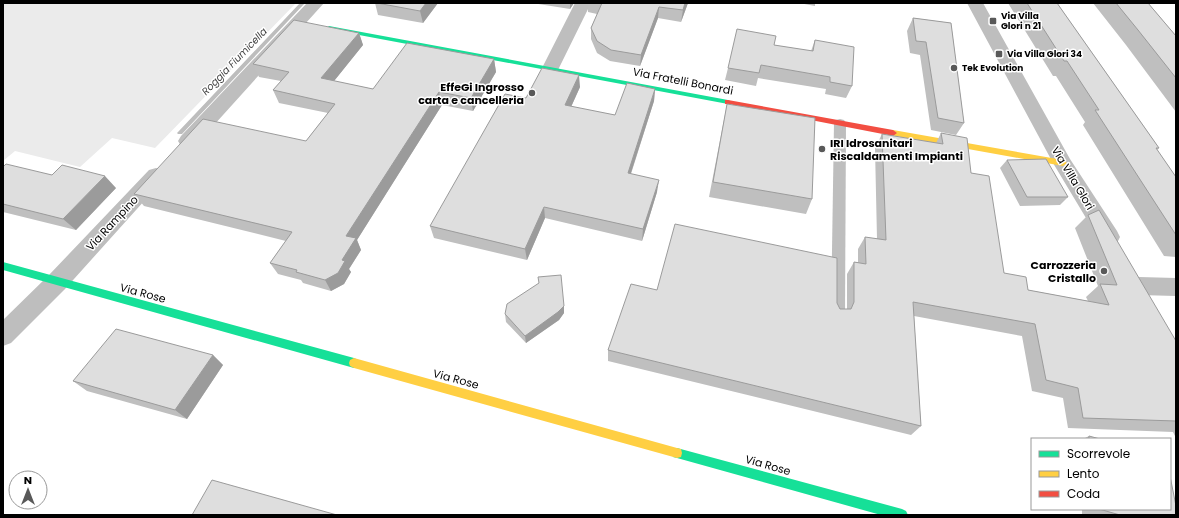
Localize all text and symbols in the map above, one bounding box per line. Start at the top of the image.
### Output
place label: Via Villa Glori n 21 [1001,10,1041,32]
marker: Via Villa Glori n 21 [988,16,998,26]
water label: Roggia Fiumicella [198,24,271,99]
place label: Via Villa Glori 34 [1007,48,1082,60]
marker: Via Villa Glori 34 [994,49,1004,59]
place label: Tek Evolution [962,62,1023,74]
street label: Via Fratelli Bonardi [631,63,735,99]
marker: Tek Evolution [949,63,959,73]
place label: EffeGi Ingrosso carta e cancelleria [418,79,524,108]
marker: EffeGi Ingrosso carta e cancelleria [527,88,537,98]
place label: IRI Idrosanitari Riscaldamenti Impianti [830,135,963,164]
street label: Via Villa Glori [1048,143,1098,213]
marker: IRI Idrosanitari Riscaldamenti Impianti [817,144,827,154]
street label: Via Rampino [82,192,142,254]
place label: Carrozzeria Cristallo [1031,257,1096,286]
marker: Carrozzeria Cristallo [1099,266,1109,276]
street label: Via Rose [118,279,168,307]
street label: Via Rose [431,365,481,393]
legend [1031,438,1171,510]
text: Scorrevole [1067,445,1130,462]
street label: Via Rose [743,451,793,479]
text: Lento [1067,465,1100,482]
north arrow [8,470,48,510]
text: N [24,472,32,488]
text: Coda [1067,485,1100,502]

